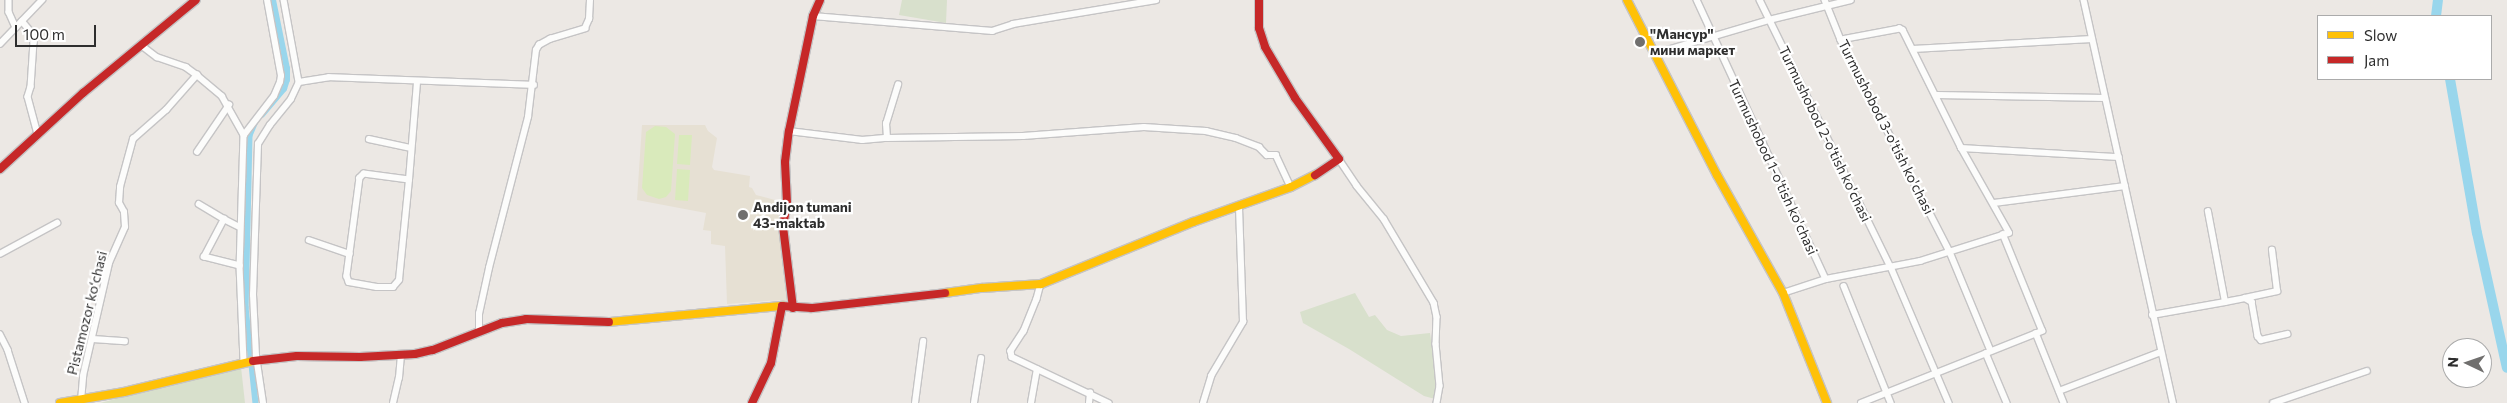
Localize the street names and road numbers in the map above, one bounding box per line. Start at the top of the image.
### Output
street label: Turmushobod 3-o'tish ko'chasi [1835,37,1937,217]
street label: Turmushobod 2-o'tish ko'chasi [1775,43,1875,225]
street label: Turmushobod 1-o'tish ko'chasi [1725,77,1821,257]
street label: Pistamozor koʻchasi [63,249,111,377]

